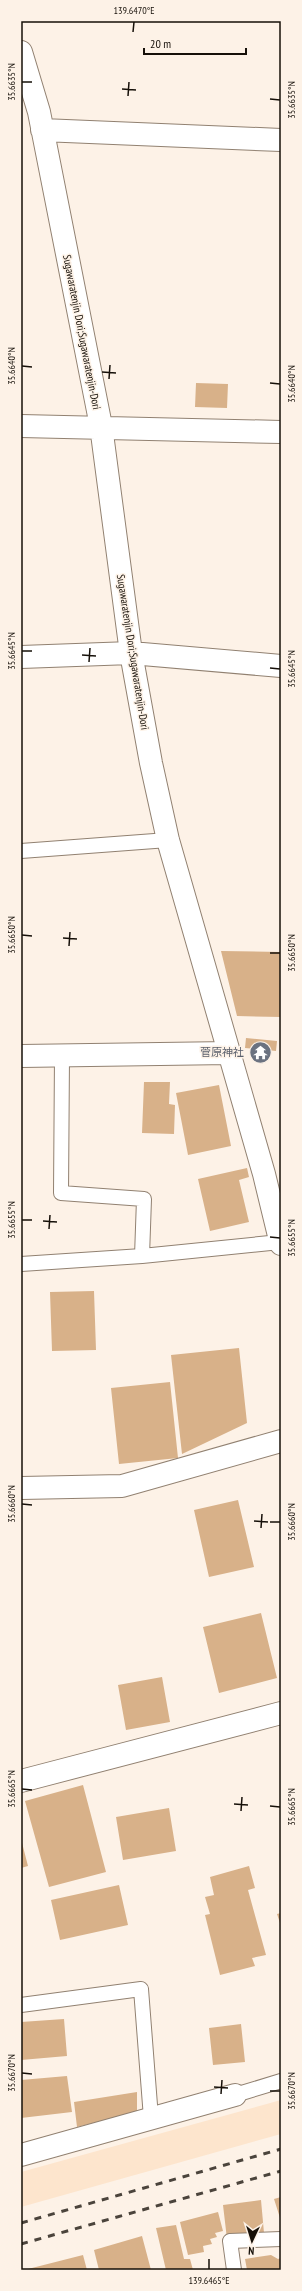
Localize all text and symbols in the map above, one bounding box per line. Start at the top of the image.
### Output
text: 139.6470°E [114,4,155,17]
scale bar [144,30,246,56]
text: 20 m [150,36,171,51]
text: 35.6635°N [5,63,18,101]
text: 35.6635°N [285,81,298,119]
street label: Sugawaratenjin Dori;Sugawaratenjin-Dori [60,253,104,411]
text: 35.6640°N [5,347,18,385]
text: 35.6640°N [285,365,298,403]
street label: Sugawaratenjin Dori;Sugawaratenjin-Dori [114,573,152,731]
text: 35.6645°N [5,632,18,670]
text: 35.6645°N [285,650,298,688]
text: 35.6650°N [5,916,18,954]
text: 35.6650°N [285,934,298,972]
temple icon: 菅原神社 [247,1039,273,1065]
place label: 菅原神社 [200,1045,244,1059]
text: 35.6655°N [5,1201,18,1239]
text: 35.6655°N [285,1219,298,1257]
text: 35.6660°N [5,1485,18,1523]
text: 35.6660°N [285,1503,298,1541]
text: 35.6665°N [5,1770,18,1808]
text: 35.6665°N [285,1788,298,1826]
text: 35.6670°N [5,2054,18,2092]
text: 35.6670°N [285,2072,298,2110]
north arrow [232,2221,272,2261]
text: N [248,2244,255,2258]
text: 139.6465°E [189,2274,230,2287]

